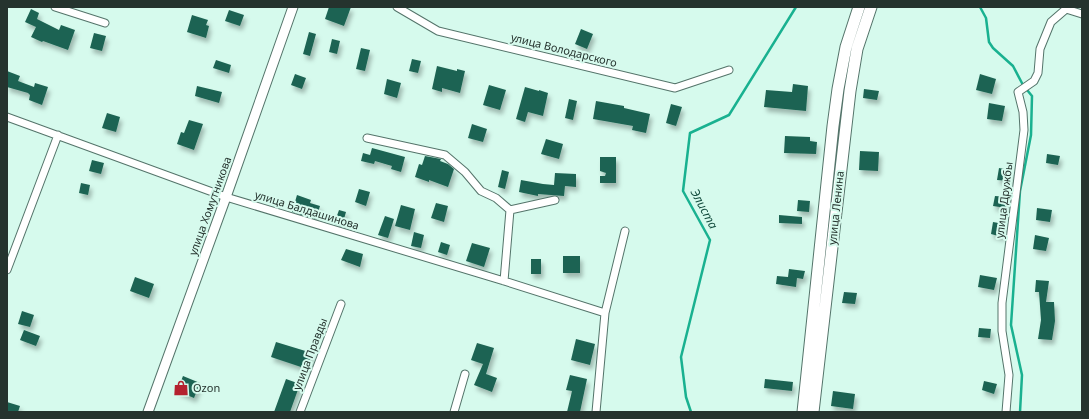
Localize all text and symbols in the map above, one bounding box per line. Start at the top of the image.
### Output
street label: улица Володарского [509,29,619,70]
street label: улица Хомутникова [185,154,234,257]
street label: улица Дружбы [991,161,1016,239]
street label: улица Ленина [824,170,847,246]
street label: улица Балдашинова [253,186,361,233]
water label: Элиста [687,186,722,232]
street label: улица Правды [289,316,330,392]
shop icon: Ozon [172,379,190,397]
place label: Ozon [193,380,220,395]

